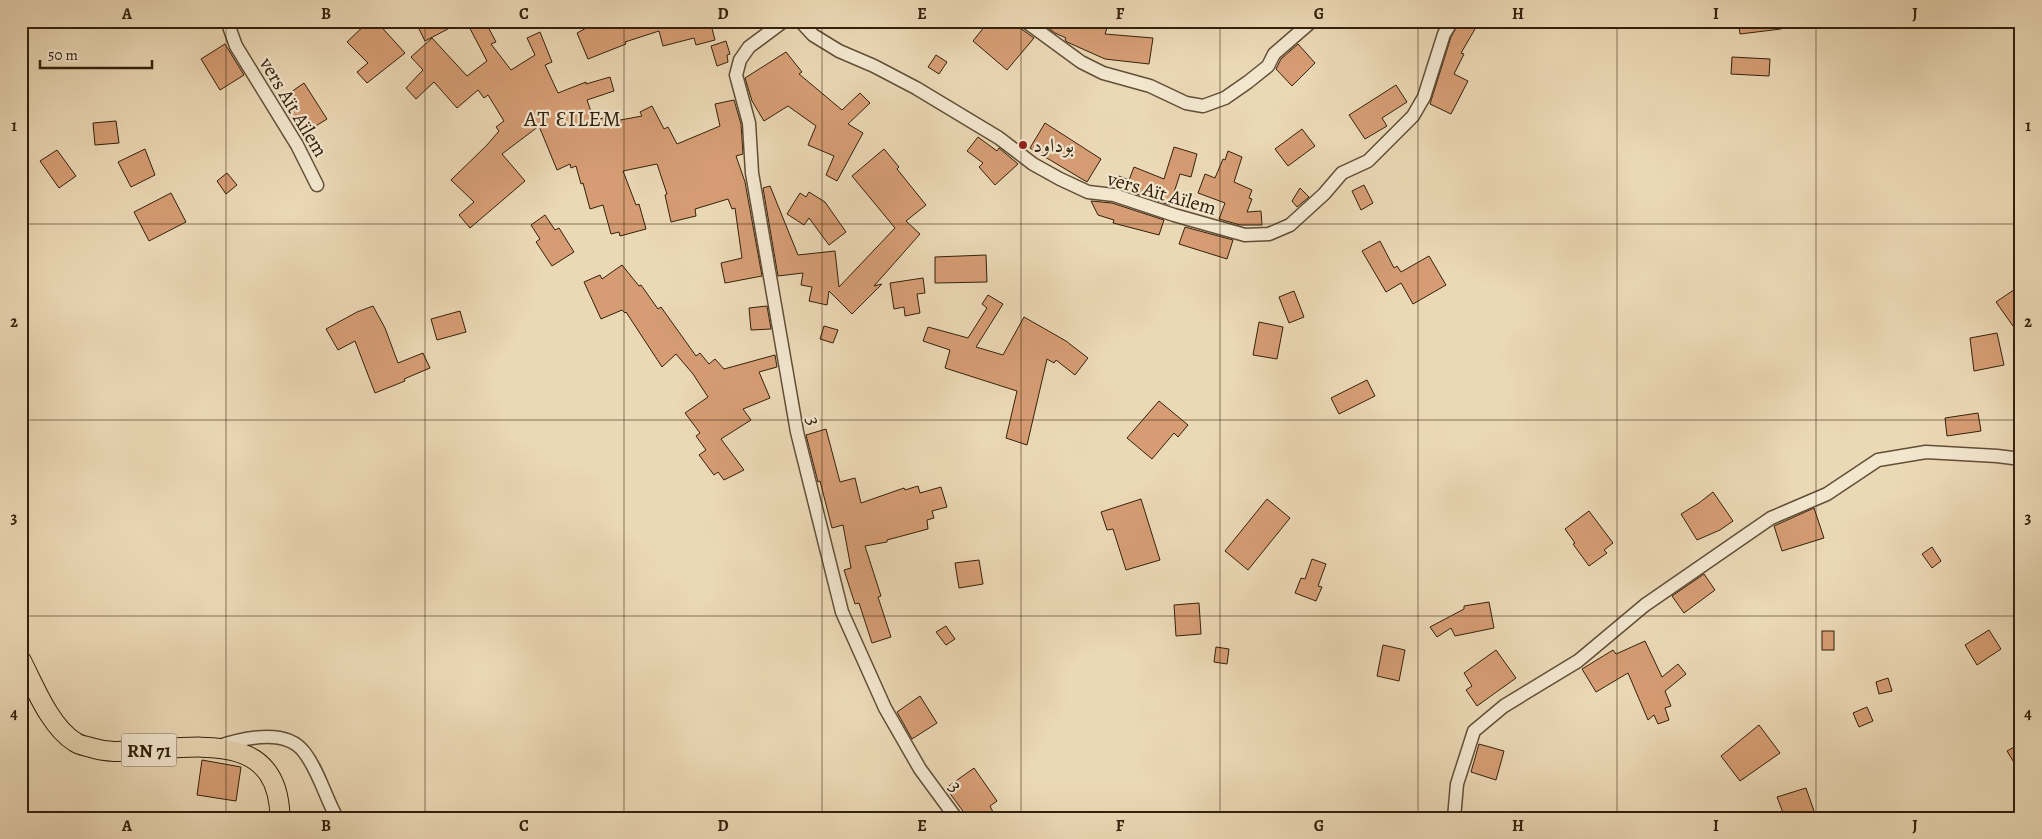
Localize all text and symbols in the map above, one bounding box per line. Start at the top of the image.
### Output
text: A [121,3,133,25]
text: B [321,3,331,25]
text: C [519,3,529,25]
text: D [717,3,729,25]
text: E [917,3,927,25]
text: F [1116,3,1125,25]
text: G [1314,3,1324,25]
text: H [1512,3,1524,25]
text: I [1713,3,1719,25]
text: J [1912,3,1918,25]
scale bar [40,38,152,70]
text: 50 m [48,45,78,65]
street label: vers Aït Aïlem [253,51,334,163]
district label: AT ƐILEM [523,104,622,134]
text: 1 [11,115,17,137]
text: 1 [2025,115,2031,137]
place label: بوداود [1033,132,1074,159]
marker: بوداود [1017,139,1029,151]
street label: vers Aït Aïlem [1103,165,1220,222]
text: 2 [10,311,18,333]
text: 2 [2024,311,2032,333]
street label: 3 [799,414,828,428]
text: 3 [11,507,18,529]
text: 3 [2025,507,2032,529]
text: 4 [10,703,18,725]
text: 4 [2024,703,2032,725]
road number: RN 71 [122,734,176,766]
street label: 3 [942,775,969,798]
text: A [121,815,133,837]
text: B [321,815,331,837]
text: C [519,815,529,837]
text: D [717,815,729,837]
text: E [917,815,927,837]
text: F [1116,815,1125,837]
text: G [1314,815,1324,837]
text: H [1512,815,1524,837]
text: I [1713,815,1719,837]
text: J [1912,815,1918,837]

